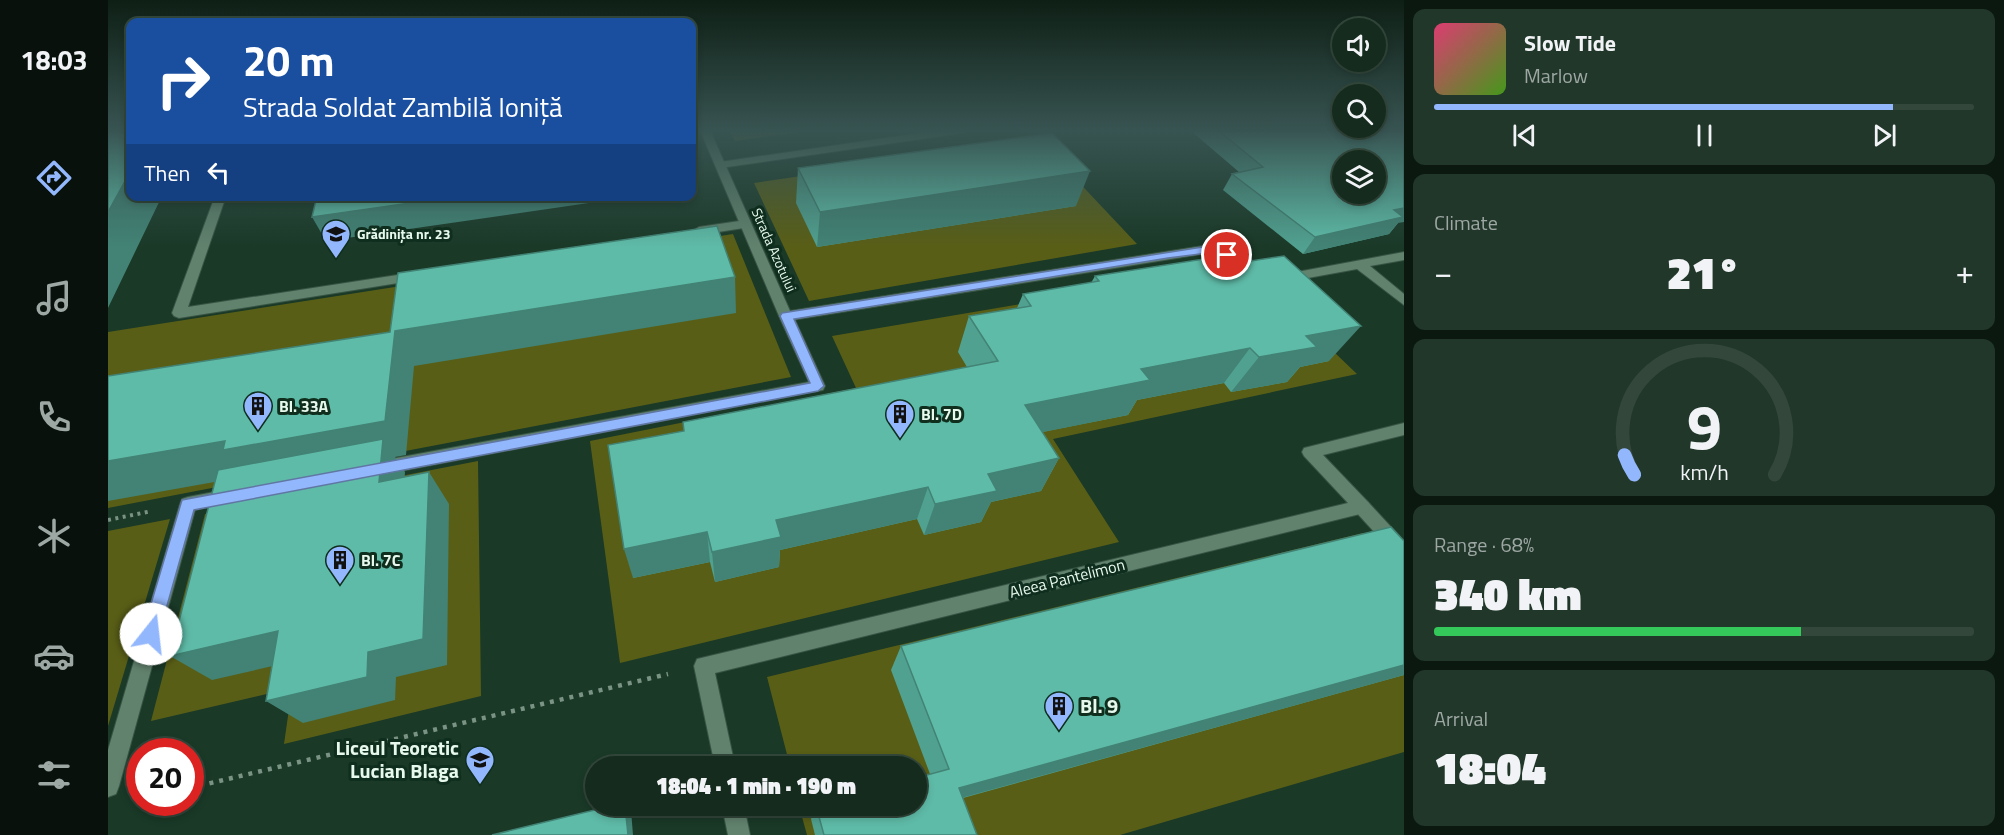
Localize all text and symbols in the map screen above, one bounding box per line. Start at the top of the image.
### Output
map controls [1332,18,1386,204]
button: sound [1332,18,1386,72]
text: Slow Tide [1524,26,1616,60]
text: 20 m [243,28,335,92]
text: 18:03 [20,39,88,80]
icon: right [144,42,222,120]
text: Marlow [1524,60,1588,91]
button: search [1332,84,1386,138]
text: Strada Soldat Zambilă Ioniță [243,86,563,127]
icon: previous [1508,119,1541,152]
icon: pause [1688,119,1721,152]
icon: next [1868,119,1901,152]
button: layers [1332,150,1386,204]
text: Then [144,156,190,190]
icon: left [202,156,235,189]
icon: directions [33,157,75,199]
street label: Strada Azotului [747,204,802,295]
text: Climate [1434,207,1498,238]
school or university icon: Grădinița nr. 23 [320,218,352,260]
place label: Grădinița nr. 23 [357,223,451,244]
pin [1201,229,1252,280]
icon: arrive [1210,238,1243,271]
text: 21° [1667,238,1741,306]
text: − [1434,247,1452,297]
text: + [1956,247,1974,297]
icon: music [33,277,75,319]
text: 9 [1687,378,1721,473]
building icon: Bl. 33A [242,390,274,432]
place label: Bl. 33A [279,394,329,418]
icon: phone [33,396,75,438]
building icon: Bl. 7D [884,398,916,440]
place label: Bl. 7D [921,402,962,426]
text: km/h [1680,456,1728,488]
icon: climate [33,515,75,557]
text: Range · 68% [1434,529,1534,560]
building icon: Bl. 7C [324,544,356,586]
place label: Bl. 7C [361,548,401,572]
street label: Aleea Pantelimon [1007,552,1127,604]
text: 340 km [1434,559,1582,627]
position arrow [119,602,183,666]
icon: car [33,635,75,677]
building icon: Bl. 9 [1043,690,1075,732]
place label: Bl. 9 [1080,690,1118,721]
text: Arrival [1434,703,1488,734]
place label: Liceul Teoretic Lucian Blaga [336,732,459,786]
text: 18:04 [1434,733,1546,801]
speed limit sign: 20 [126,738,204,816]
school or university icon: Liceul Teoretic Lucian Blaga [464,744,496,786]
icon: filters [33,754,75,796]
text: 18:04 · 1 min · 190 m [656,769,856,803]

